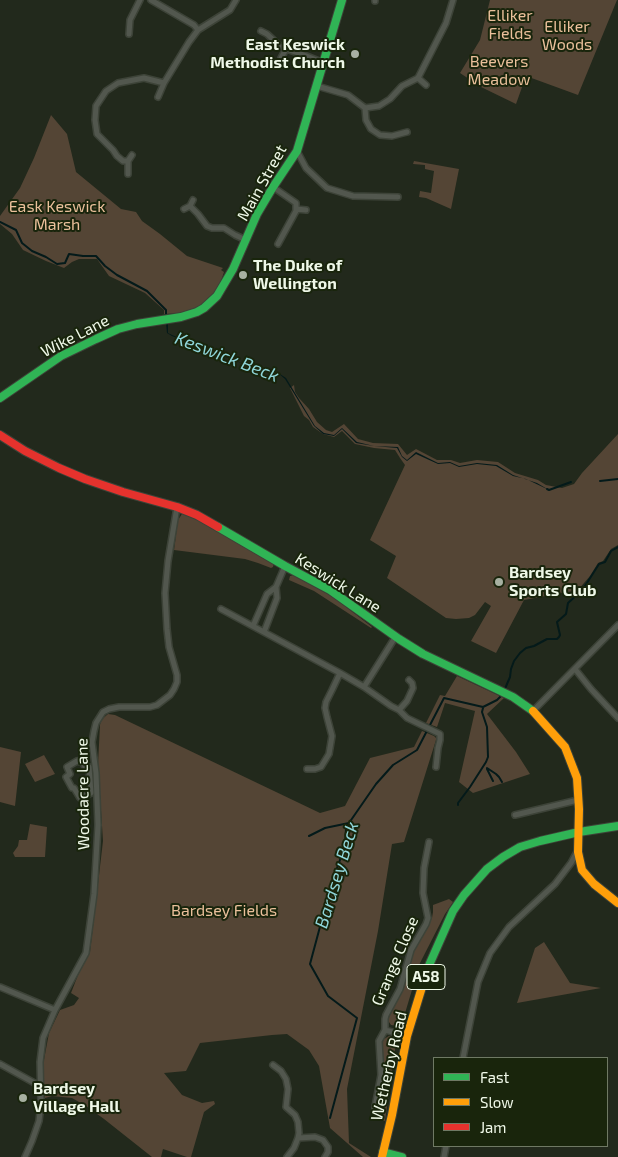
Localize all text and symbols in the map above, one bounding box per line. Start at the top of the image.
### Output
park label: Elliker Fields [487,6,533,44]
park label: Elliker Woods [542,17,592,55]
place label: East Keswick Methodist Church [210,35,345,73]
marker: East Keswick Methodist Church [349,48,361,60]
park label: Beevers Meadow [468,52,530,90]
street label: Main Street [233,142,291,224]
park label: Eask Keswick Marsh [9,197,105,235]
place label: The Duke of Wellington [253,256,342,294]
marker: The Duke of Wellington [237,269,249,281]
street label: Wike Lane [38,311,112,361]
water label: Keswick Beck [172,327,282,387]
street label: Keswick Lane [292,549,384,617]
place label: Bardsey Sports Club [509,563,596,601]
marker: Bardsey Sports Club [493,576,505,588]
street label: Woodacre Lane [72,738,94,850]
water label: Bardsey Beck [311,819,363,931]
park label: Bardsey Fields [171,901,277,921]
street label: Grange Close [368,913,422,1009]
road number: A58 [407,964,445,990]
street label: Wetherby Road [367,1009,411,1123]
legend [433,1057,608,1147]
text: Fast [480,1068,509,1086]
place label: Bardsey Village Hall [33,1079,120,1117]
marker: Bardsey Village Hall [17,1092,29,1104]
text: Slow [480,1093,514,1111]
text: Jam [480,1118,506,1136]

